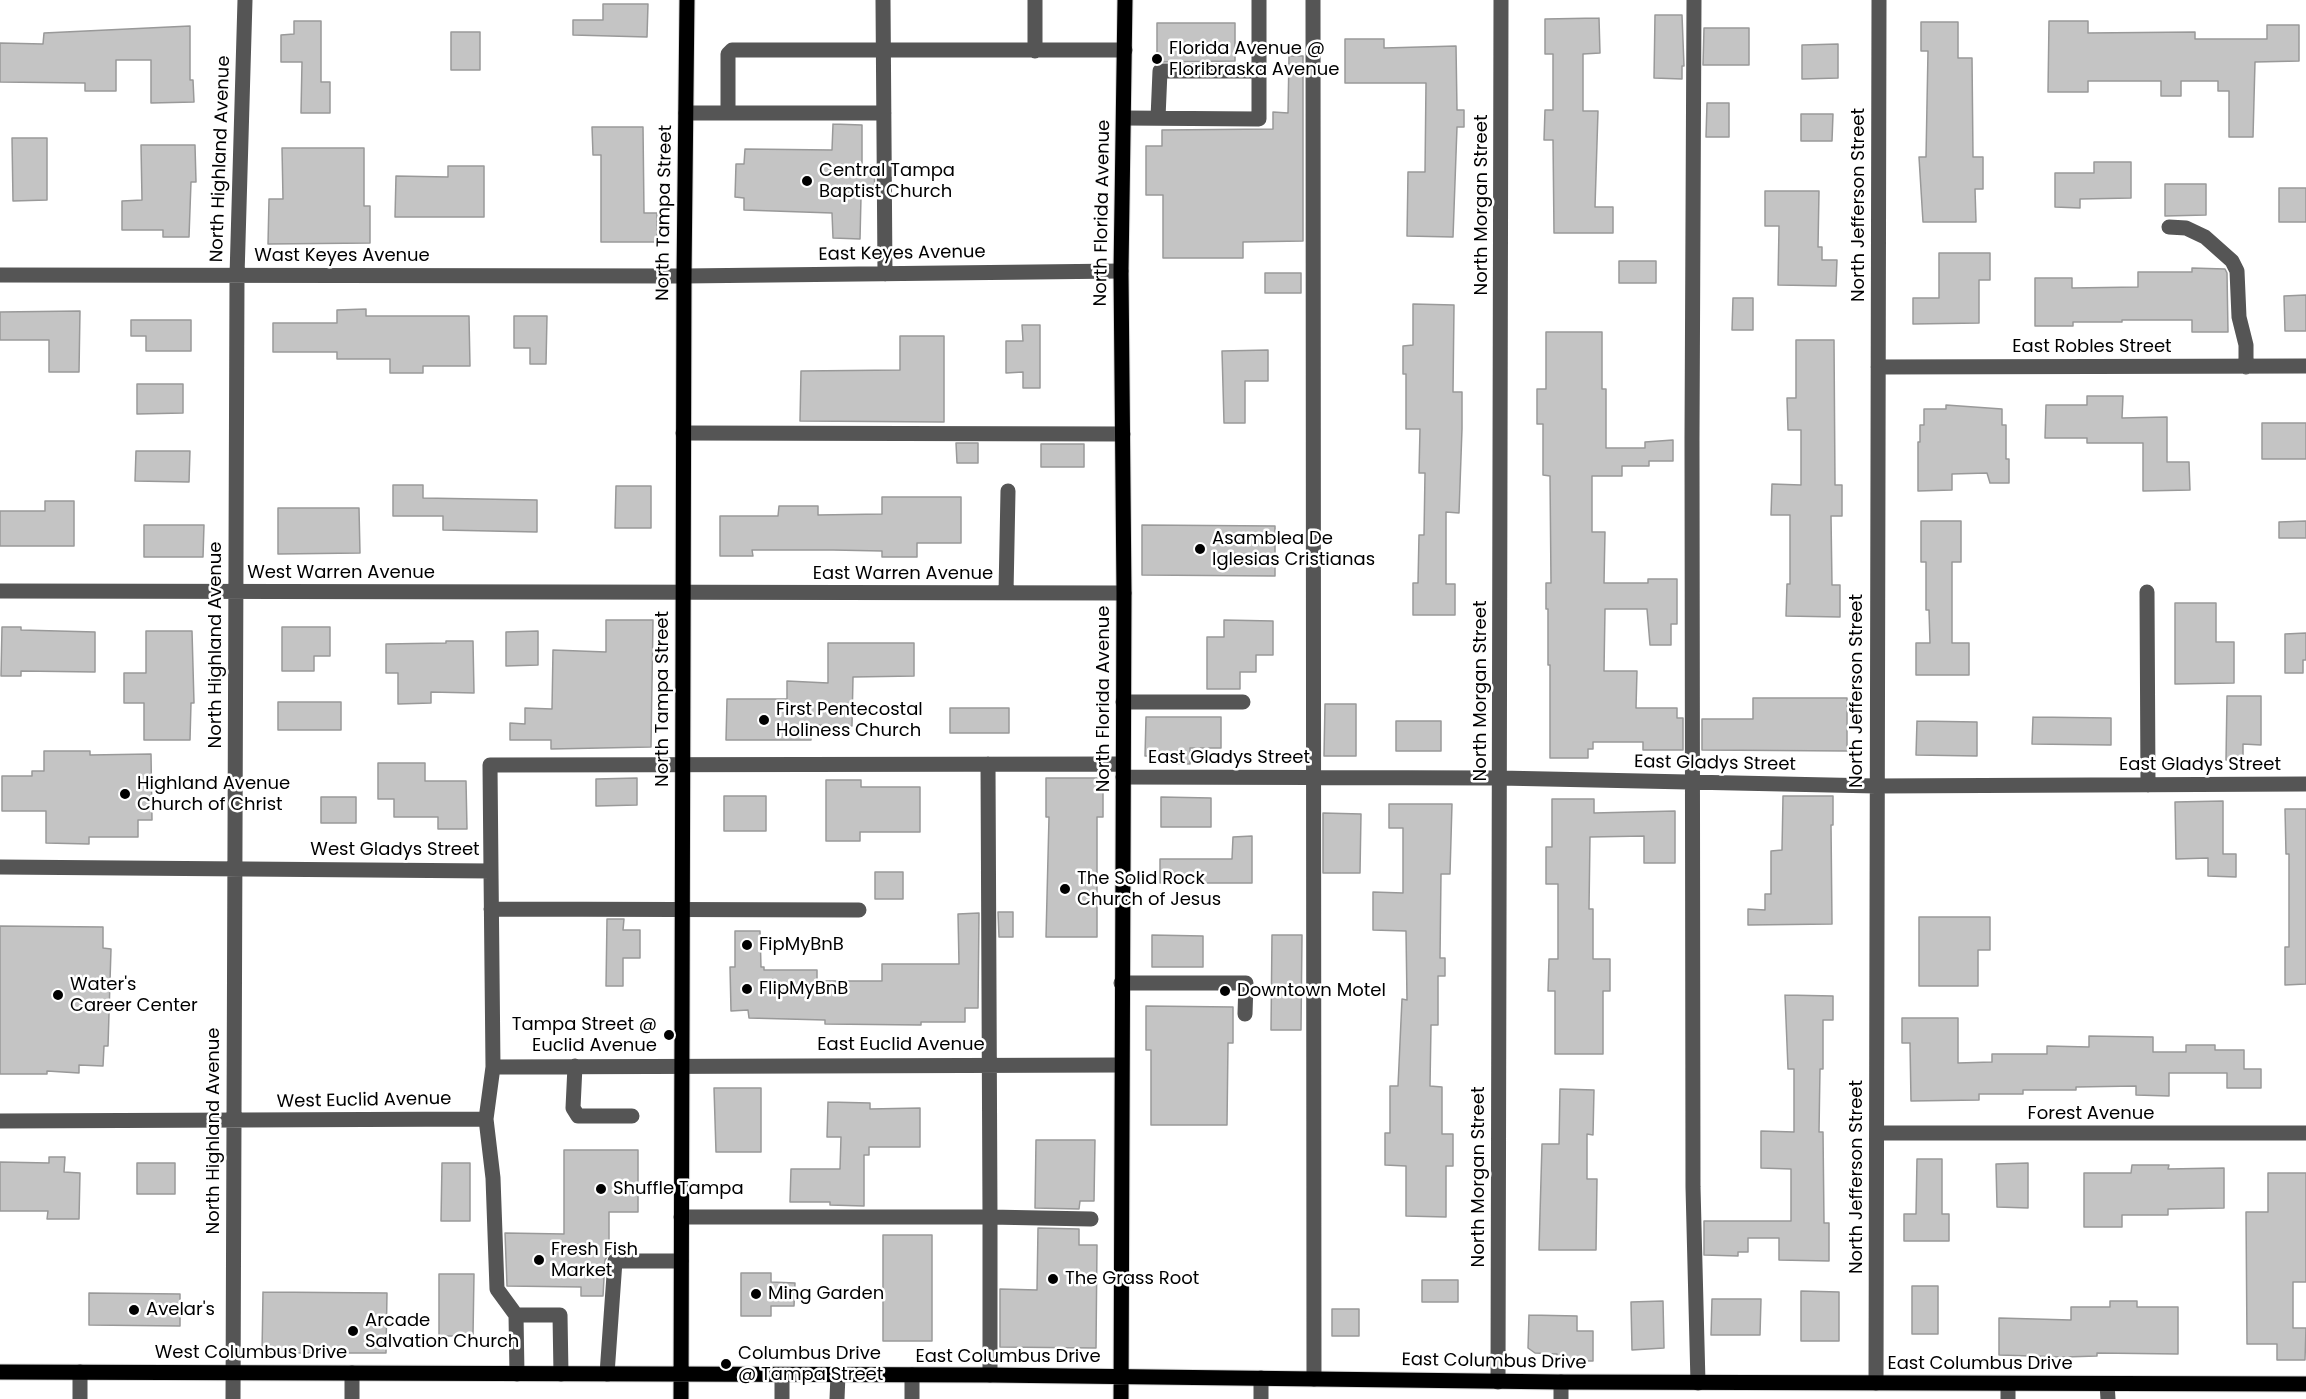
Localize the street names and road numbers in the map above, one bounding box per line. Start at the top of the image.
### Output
street label: North Highland Avenue [207,55,235,263]
street label: North Jefferson Street [1848,108,1870,302]
street label: North Morgan Street [1471,115,1493,295]
street label: North Florida Avenue [1091,119,1115,307]
street label: North Tampa Street [653,125,677,301]
street label: East Keyes Avenue [818,242,986,266]
street label: Wast Keyes Avenue [254,245,430,267]
street label: East Robles Street [2012,336,2172,358]
street label: North Highland Avenue [205,541,227,749]
street label: West Warren Avenue [247,562,435,584]
street label: East Warren Avenue [813,563,993,585]
street label: North Jefferson Street [1846,594,1868,788]
street label: North Morgan Street [1470,601,1492,781]
street label: North Florida Avenue [1093,606,1115,792]
street label: North Tampa Street [652,611,674,787]
street label: East Gladys Street [1148,747,1310,769]
street label: East Gladys Street [1634,752,1796,776]
street label: East Gladys Street [2119,754,2281,776]
street label: West Gladys Street [310,839,480,861]
street label: North Highland Avenue [203,1027,225,1235]
street label: East Euclid Avenue [817,1034,985,1056]
street label: North Jefferson Street [1846,1080,1868,1274]
street label: North Morgan Street [1468,1087,1490,1267]
street label: West Euclid Avenue [277,1089,451,1113]
street label: Forest Avenue [2028,1103,2154,1125]
street label: West Columbus Drive [155,1342,347,1364]
street label: East Columbus Drive [915,1346,1101,1368]
street label: East Columbus Drive [1401,1350,1587,1374]
street label: East Columbus Drive [1887,1353,2073,1375]

